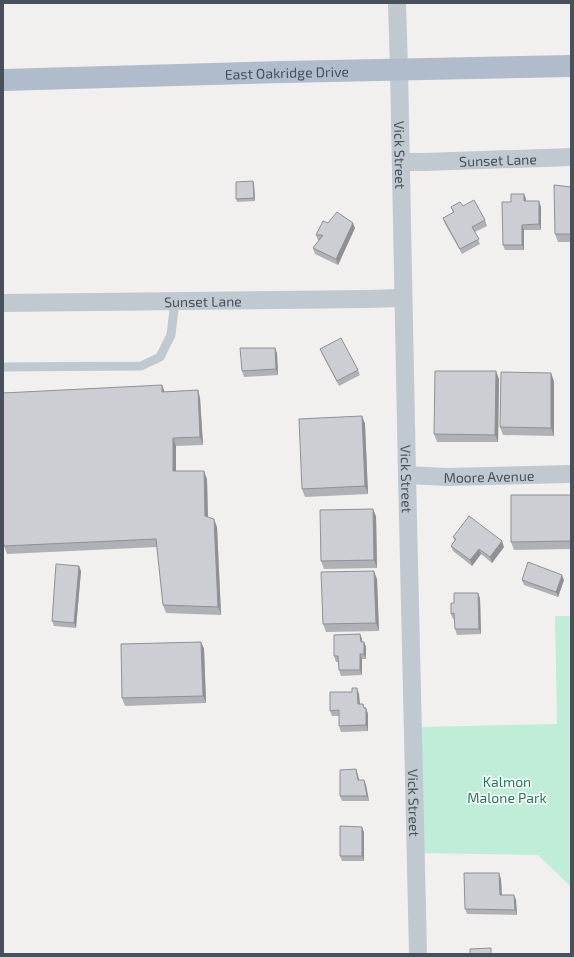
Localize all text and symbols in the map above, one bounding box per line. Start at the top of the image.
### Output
street label: East Oakridge Drive [225,62,349,82]
street label: Vick Street [392,121,410,189]
street label: Sunset Lane [459,150,537,169]
street label: Sunset Lane [164,292,242,310]
street label: Vick Street [398,445,416,513]
street label: Moore Avenue [443,466,535,486]
street label: Vick Street [405,769,424,837]
park label: Kalmon Malone Park [467,773,547,806]

